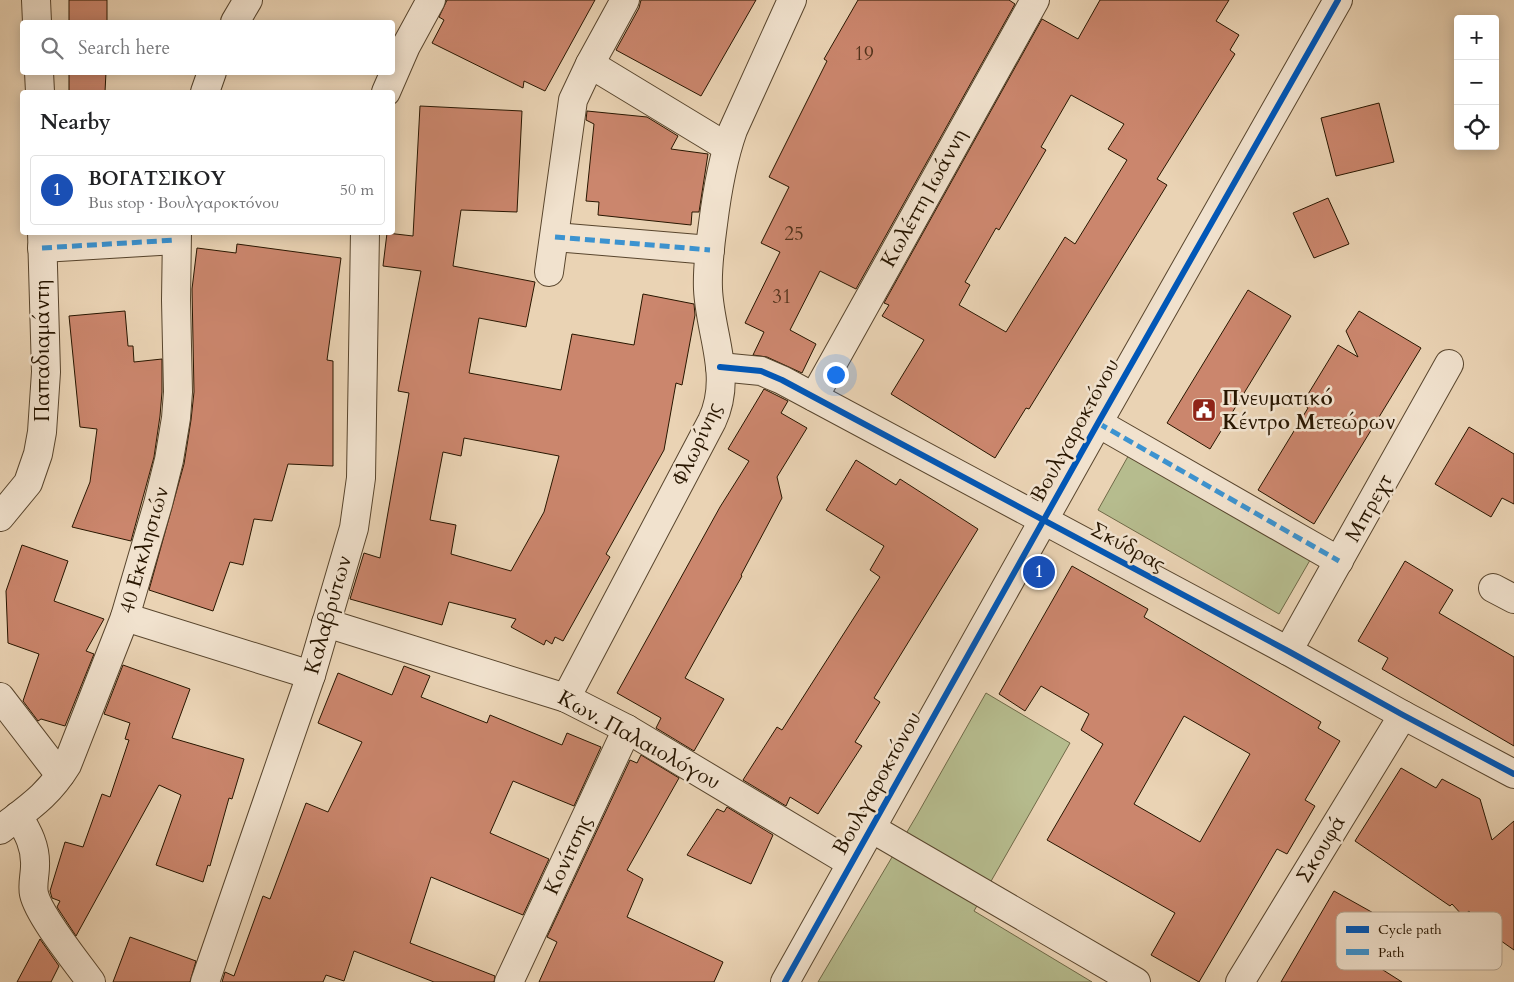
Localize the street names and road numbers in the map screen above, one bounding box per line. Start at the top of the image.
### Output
street label: Κωλέττη Ιωάννη [874,123,974,273]
street label: Παπαδιαμάντη [28,280,57,422]
street label: Βουλγαροκτόνου [1024,353,1126,507]
street label: Φλωρίνης [665,398,729,490]
street label: Μπρεχτ [1338,469,1400,547]
street label: 40 Εκκλησιών [112,483,176,617]
street label: Σκύδρας [1086,515,1170,579]
street label: Καλαβρύτων [297,552,359,678]
street label: Κων. Παλαιολόγου [553,683,725,797]
street label: Βουλγαροκτόνου [826,706,928,860]
street label: Κονίτσης [537,810,599,900]
street label: Σκουφά [1289,810,1353,888]

